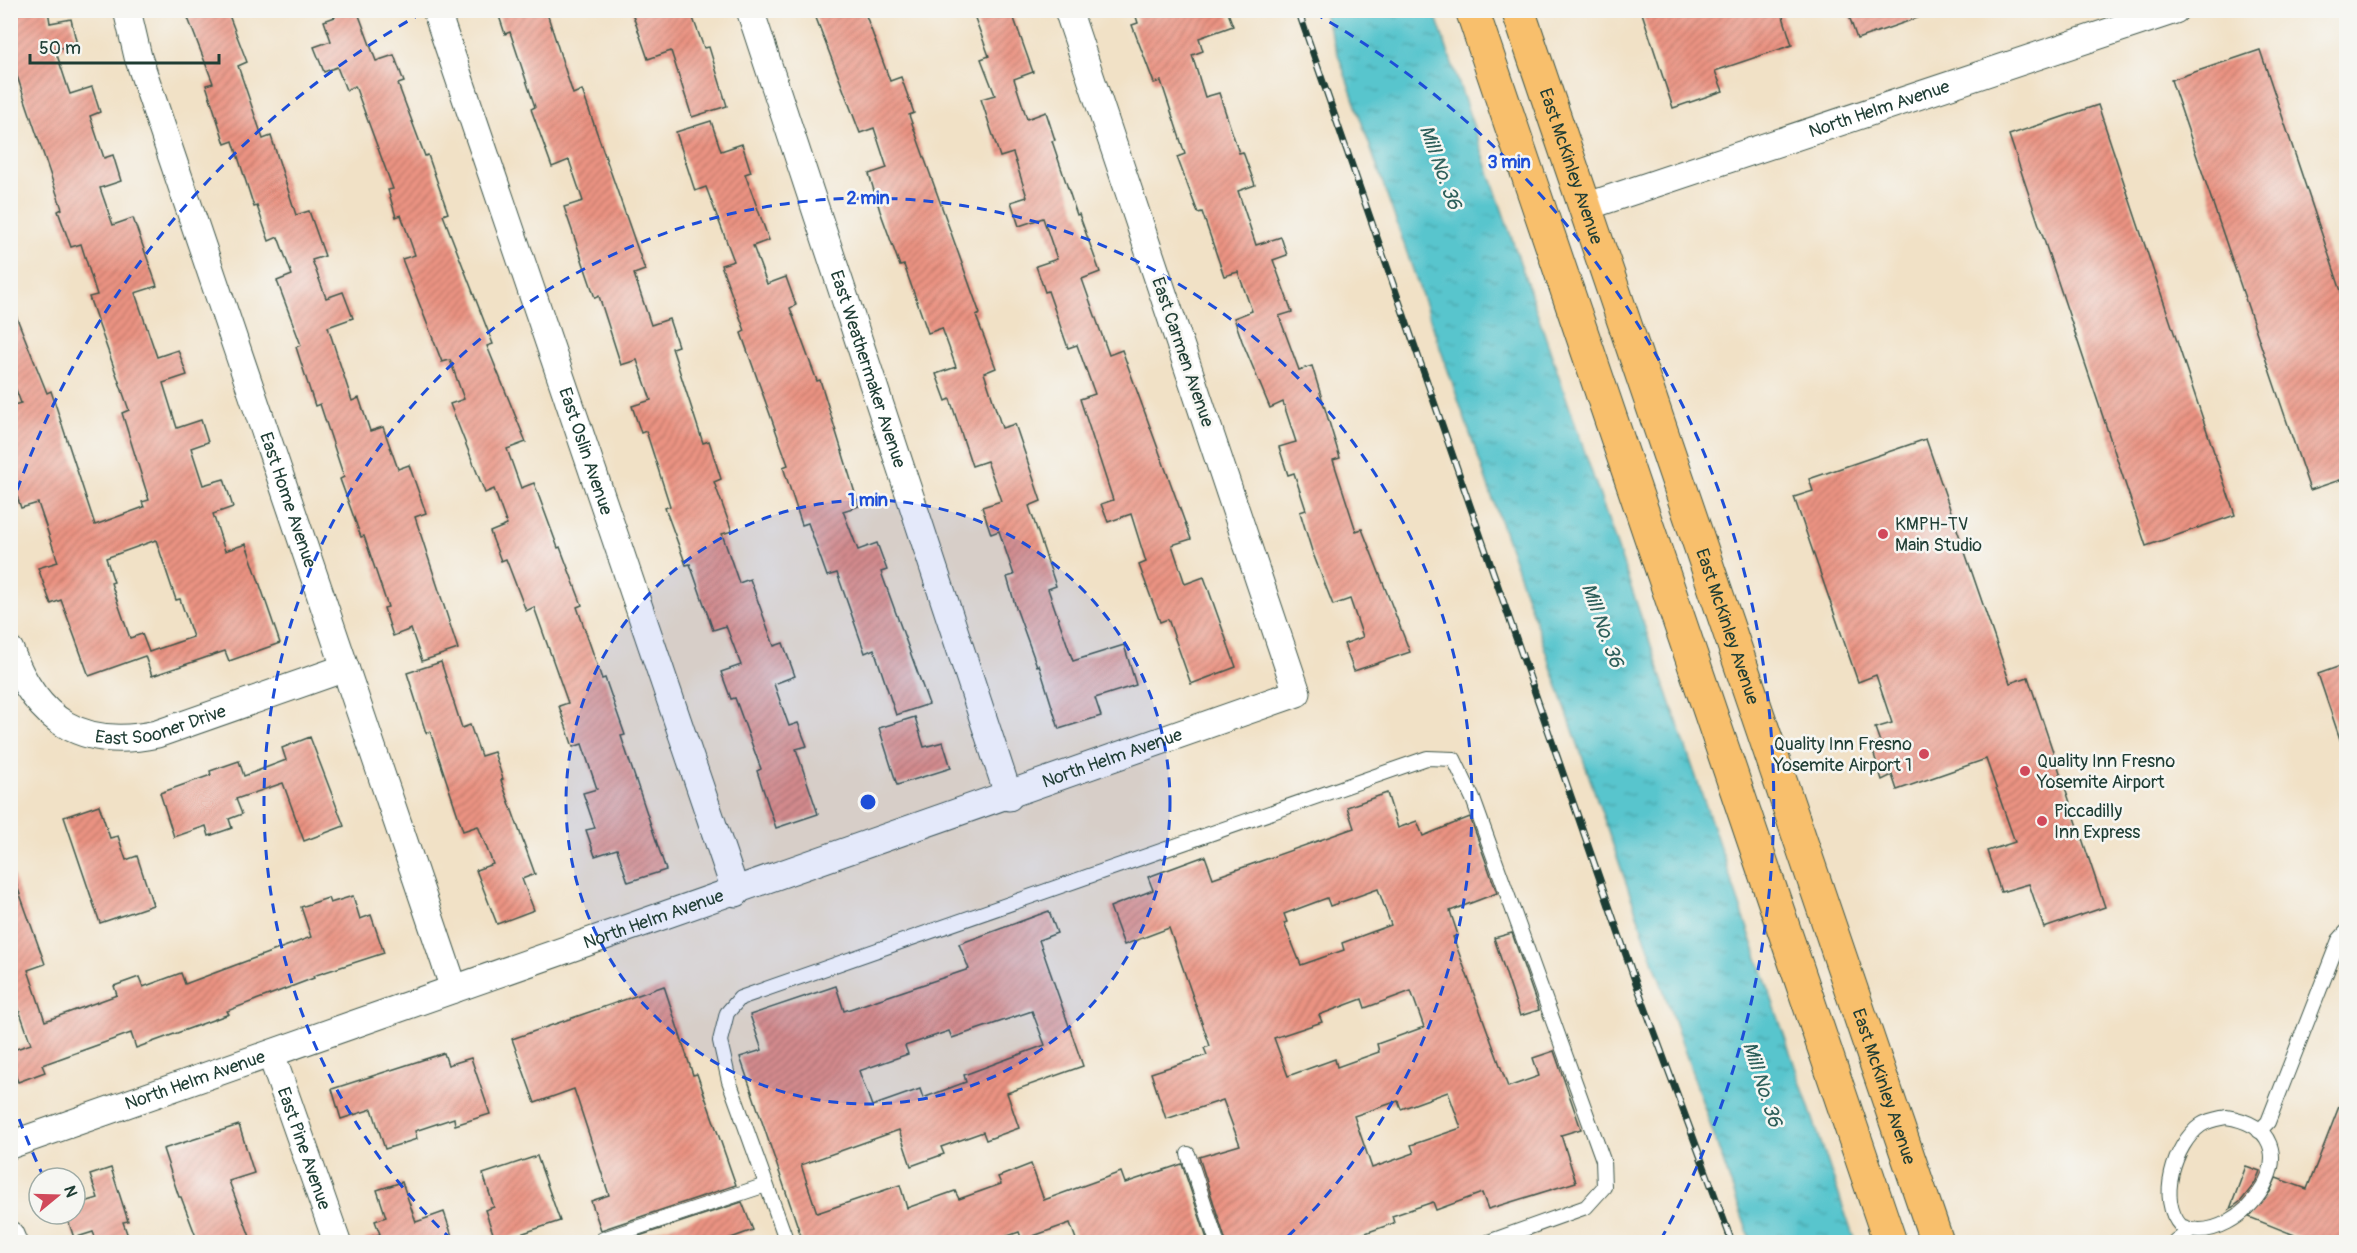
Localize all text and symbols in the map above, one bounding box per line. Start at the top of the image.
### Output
scale bar [30,27,219,65]
text: 50 m [39,37,81,60]
street label: North Helm Avenue [1806,75,1953,143]
street label: East McKinley Avenue [1533,85,1608,248]
water label: Mill No. 36 [1414,122,1468,214]
text: 3 min [1487,151,1531,174]
text: 2 min [846,187,890,210]
street label: East Weathermaker Avenue [824,268,911,471]
street label: East Carmen Avenue [1146,274,1219,430]
street label: East Oslin Avenue [553,385,618,518]
street label: East Home Avenue [254,429,321,571]
text: 1 min [848,489,888,512]
place label: KMPH-TV Main Studio [1895,513,1982,557]
marker: KMPH-TV Main Studio [1876,527,1890,541]
street label: East McKinley Avenue [1690,545,1764,708]
water label: Mill No. 36 [1576,580,1630,672]
street label: East Sooner Drive [93,700,229,750]
street label: North Helm Avenue [1039,723,1185,794]
place label: Quality Inn Fresno Yosemite Airport 1 [1772,733,1912,777]
marker: Quality Inn Fresno Yosemite Airport 1 [1917,747,1931,761]
place label: Quality Inn Fresno Yosemite Airport [2036,750,2175,794]
marker: Quality Inn Fresno Yosemite Airport [2018,764,2032,778]
centre of rings [858,792,878,812]
place label: Piccadilly Inn Express [2054,800,2140,844]
marker: Piccadilly Inn Express [2035,814,2049,828]
street label: North Helm Avenue [580,884,727,955]
street label: East McKinley Avenue [1846,1006,1921,1168]
water label: Mill No. 36 [1737,1039,1788,1131]
street label: North Helm Avenue [122,1045,268,1116]
street label: East Pine Avenue [272,1084,336,1213]
north arrow [27,1166,87,1226]
text: N [59,1183,82,1200]

